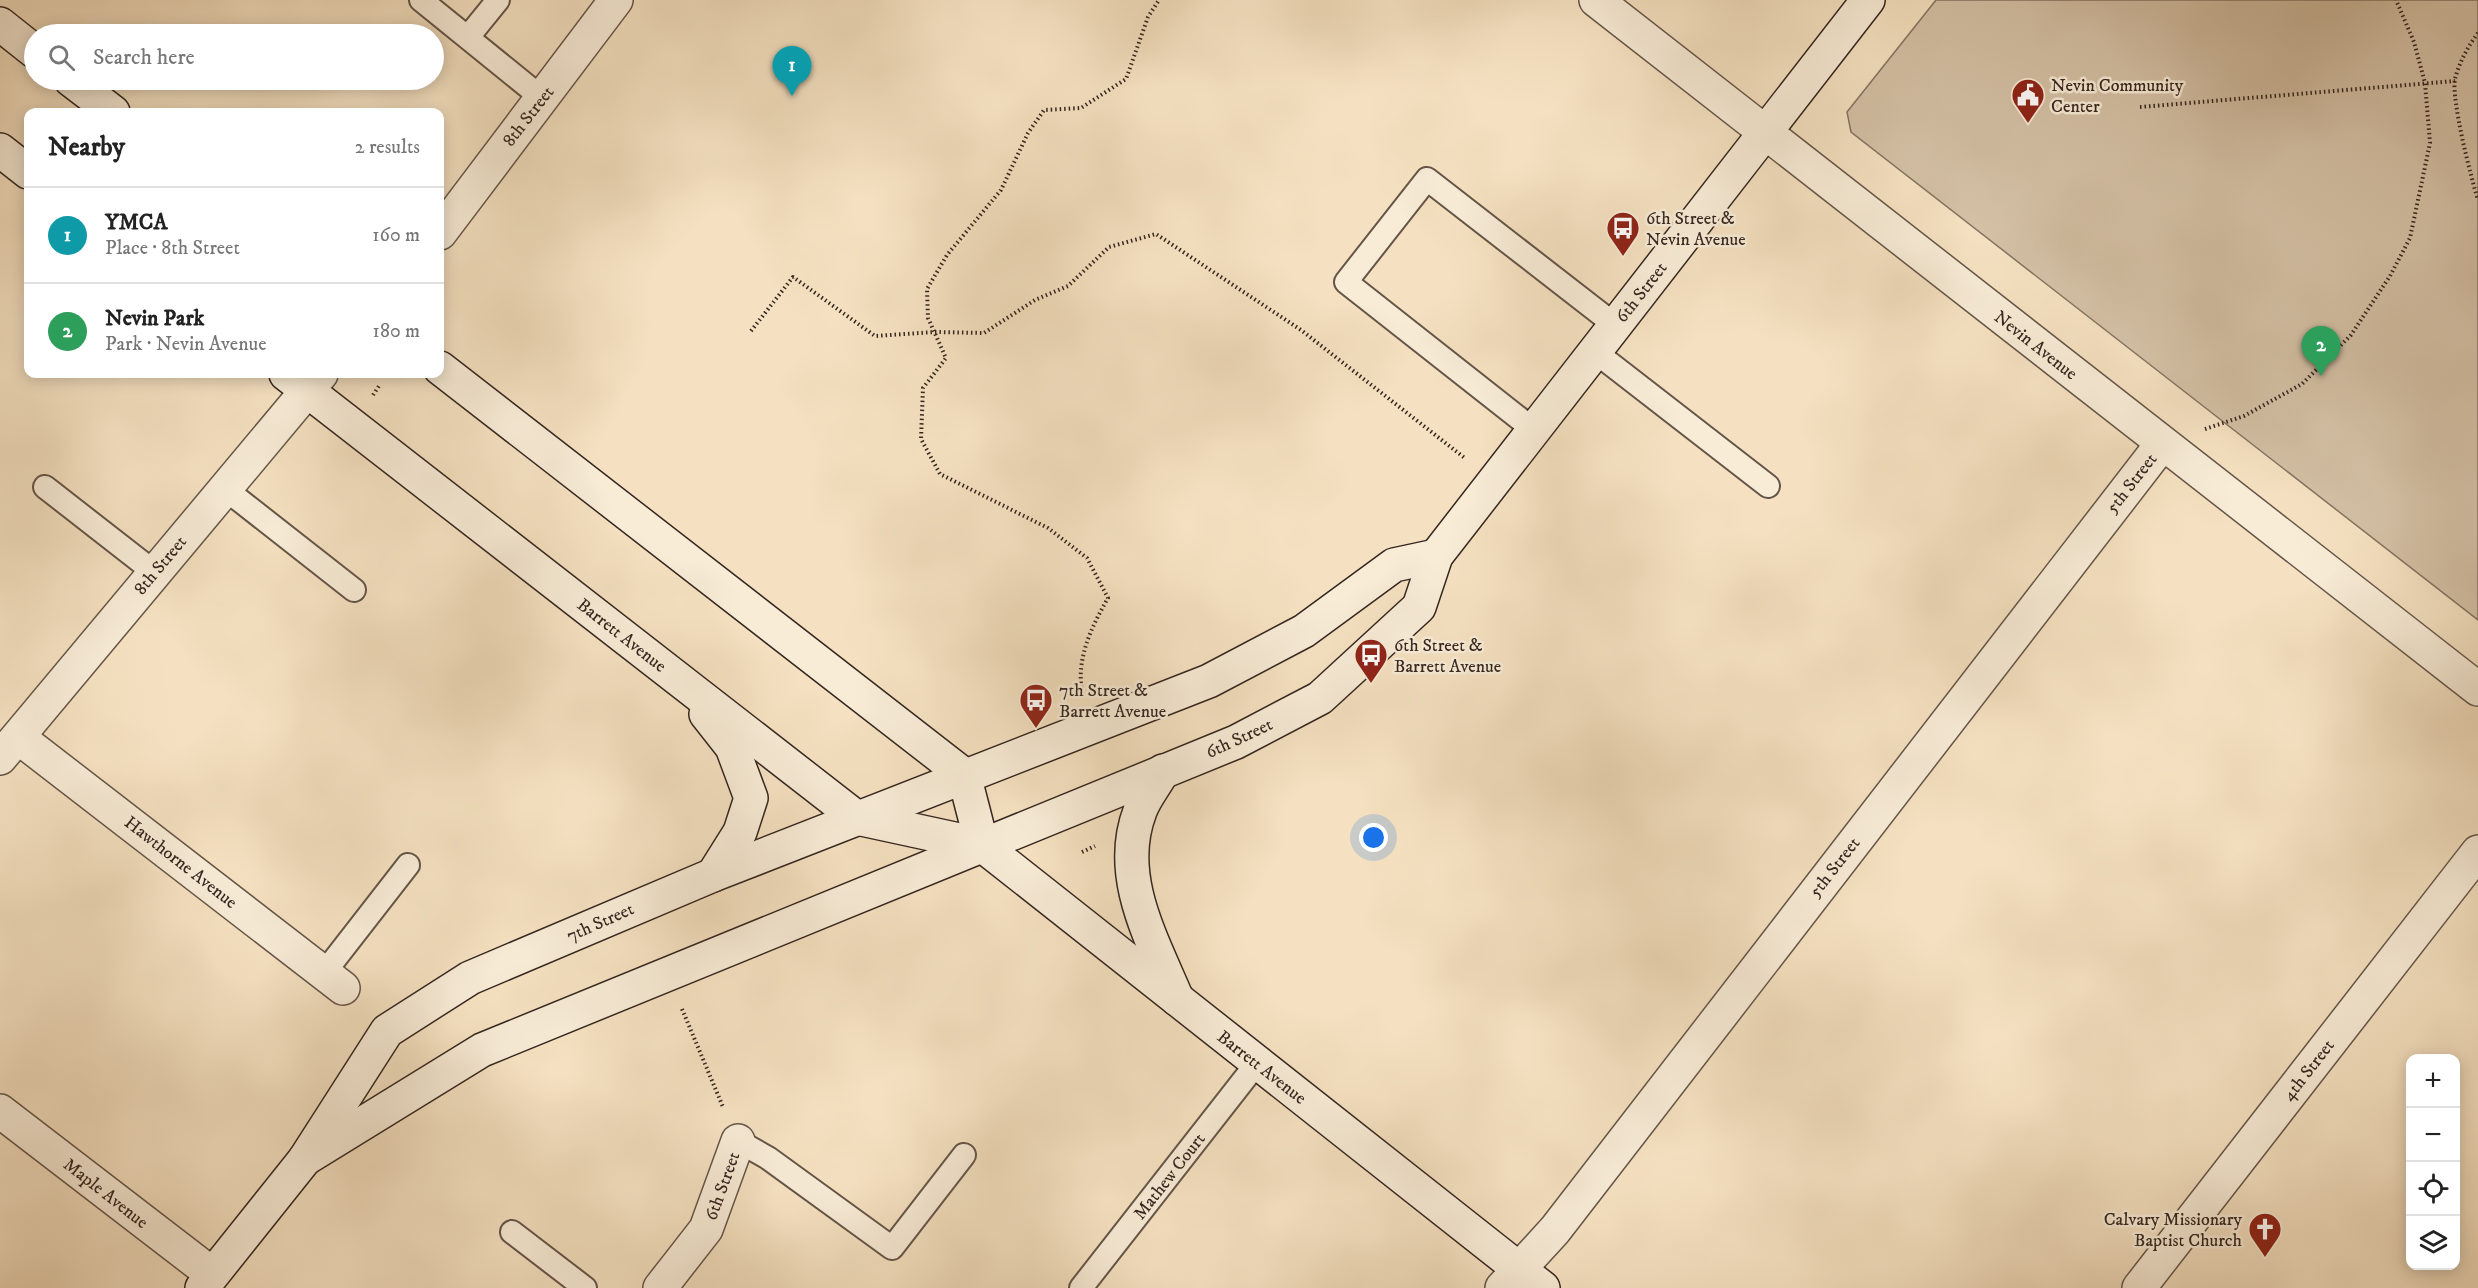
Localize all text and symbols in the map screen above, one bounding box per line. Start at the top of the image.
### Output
search box [24,24,444,90]
icon: search [45,41,78,74]
text: Search here [93,44,195,71]
pin: 1 [772,46,812,96]
place label: Nevin Community Center [2051,75,2184,118]
public building icon: Nevin Community Center [2010,77,2046,124]
street label: 8th Street [498,82,559,151]
text: Nearby [48,131,125,164]
text: 2 results [355,135,420,160]
place label: 6th Street & Nevin Avenue [1646,208,1746,251]
text: YMCA [105,209,167,236]
bus stop icon: 6th Street & Nevin Avenue [1605,210,1641,257]
text: 1 [64,223,71,248]
text: 160 m [372,223,420,248]
text: Place · 8th Street [105,236,240,261]
street label: 6th Street [1611,258,1672,327]
text: Nevin Park [105,305,204,332]
street label: Nevin Avenue [1989,306,2081,385]
text: 2 [63,319,72,344]
text: 180 m [373,319,420,344]
pin: 2 [2302,326,2340,376]
text: Park · Nevin Avenue [105,332,266,357]
street label: 5th Street [2101,449,2162,518]
street label: 8th Street [130,531,192,600]
street label: Barrett Avenue [572,594,670,677]
place label: 6th Street & Barrett Avenue [1394,635,1501,678]
bus stop icon: 6th Street & Barrett Avenue [1353,637,1389,684]
place label: 7th Street & Barrett Avenue [1059,680,1166,723]
bus stop icon: 7th Street & Barrett Avenue [1018,682,1054,729]
street label: 6th Street [1203,714,1276,764]
street label: Hawthorne Avenue [120,812,241,914]
your location [1359,823,1388,852]
street label: 5th Street [1804,833,1865,902]
street label: 7th Street [563,898,638,947]
street label: Barrett Avenue [1212,1026,1310,1109]
street label: 4th Street [2278,1035,2340,1106]
map controls [2406,1054,2460,1270]
button: + [2406,1054,2460,1108]
button: − [2406,1108,2460,1162]
street label: Mathew Court [1129,1129,1211,1224]
street label: 6th Street [700,1149,745,1223]
street label: Maple Avenue [59,1154,152,1234]
button: locate [2406,1162,2460,1216]
place label: Calvary Missionary Baptist Church [2104,1209,2243,1252]
church icon: Calvary Missionary Baptist Church [2247,1211,2283,1258]
button: layers [2406,1216,2460,1270]

